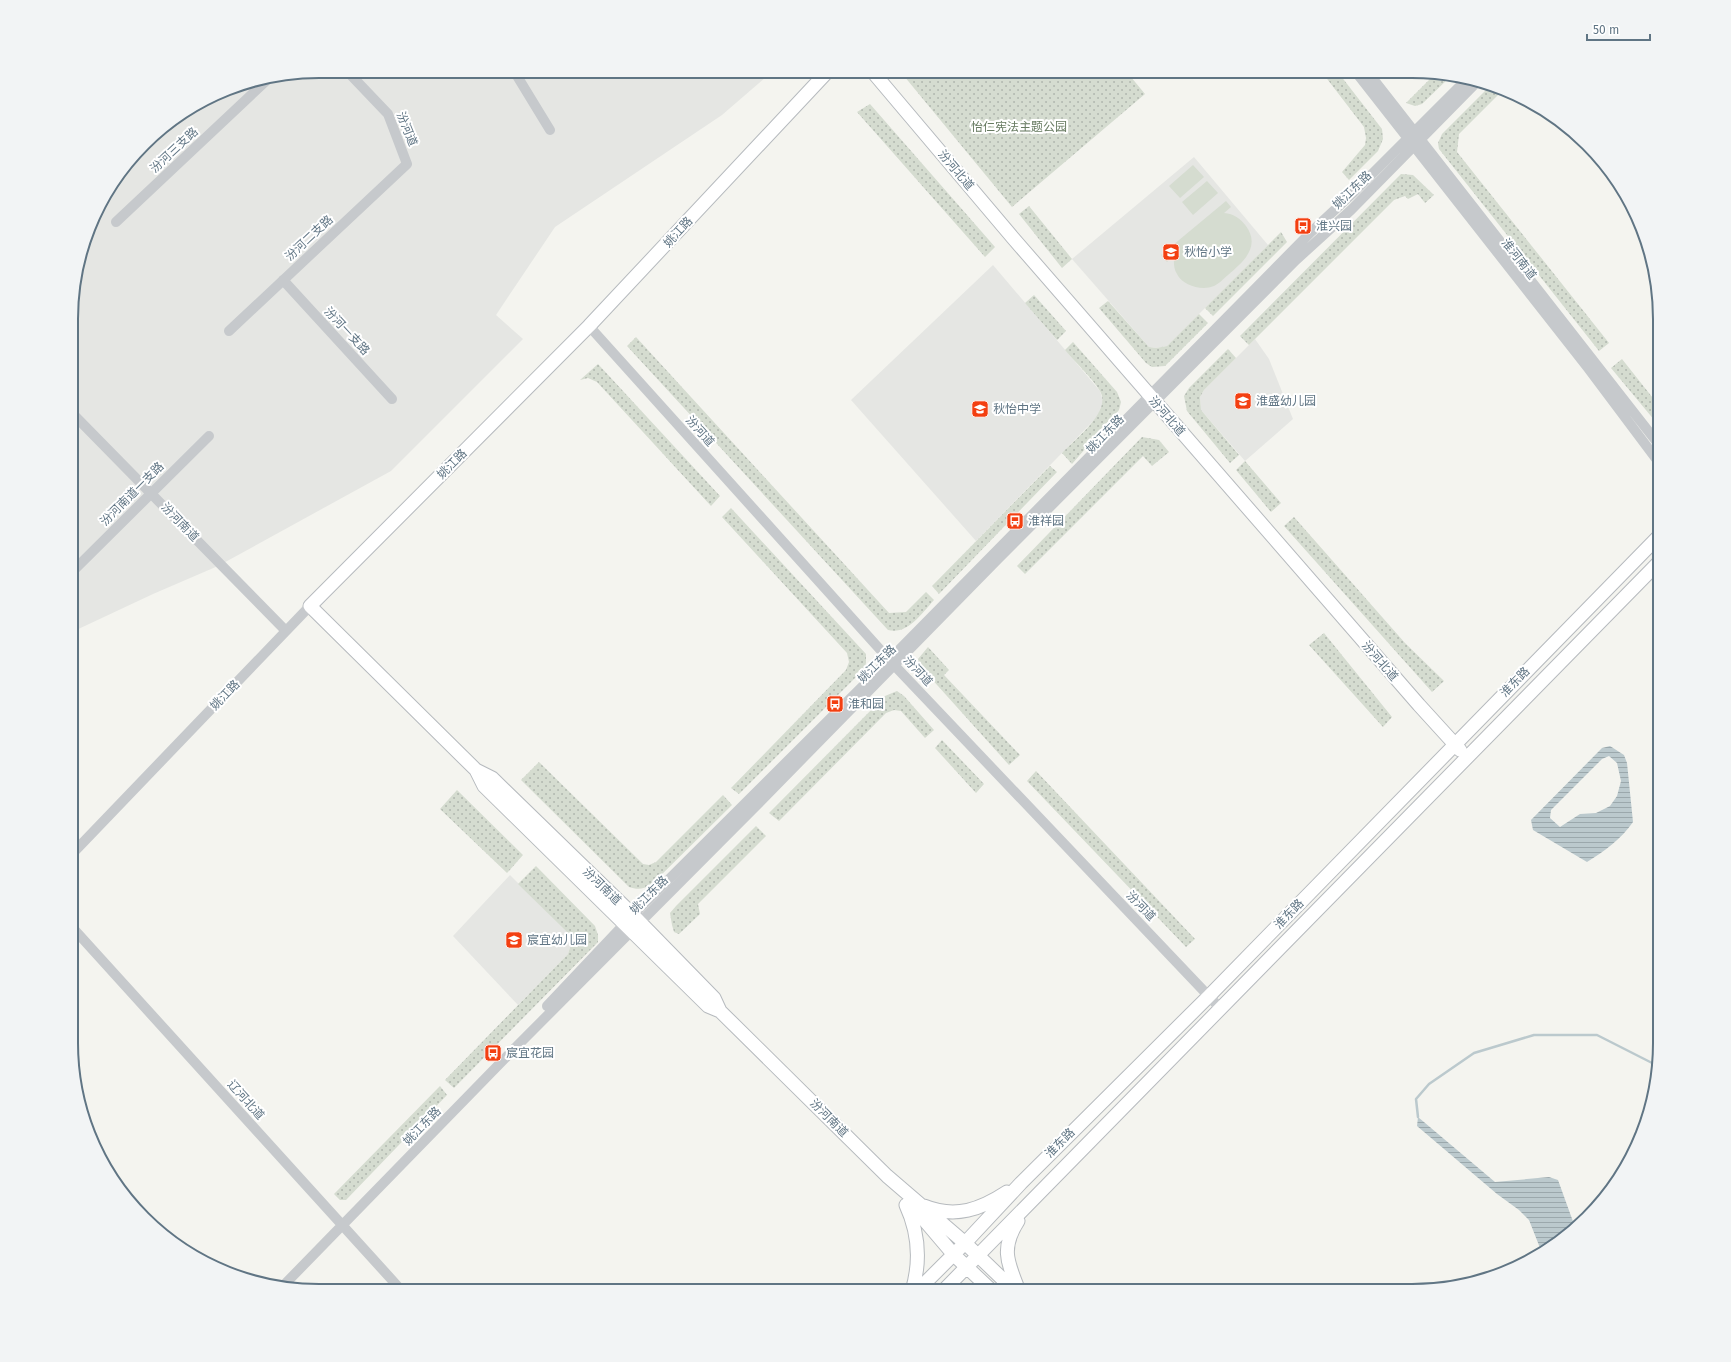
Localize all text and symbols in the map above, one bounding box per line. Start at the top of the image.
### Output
scale bar [1587,16,1650,42]
text: 50 m [1593,23,1619,37]
street label: 汾河道 [394,110,420,148]
park label: 怡仁宪法主题公园 [971,120,1067,134]
street label: 汾河三支路 [147,124,201,176]
street label: 汾河北道 [935,147,977,193]
street label: 姚江东路 [1330,168,1374,212]
street label: 汾河二支路 [282,212,336,264]
street label: 姚江路 [661,214,695,250]
bus stop icon: 淮兴园 [1293,216,1313,236]
place label: 淮兴园 [1316,219,1352,233]
street label: 淮河南道 [1499,236,1539,282]
school or university icon: 秋怡小学 [1161,242,1181,262]
place label: 秋怡小学 [1184,245,1232,259]
street label: 汾河一支路 [321,304,373,358]
school or university icon: 淮盛幼儿园 [1233,391,1253,411]
street label: 汾河北道 [1146,393,1188,439]
place label: 淮盛幼儿园 [1256,394,1316,408]
school or university icon: 秋怡中学 [970,399,990,419]
place label: 秋怡中学 [993,402,1041,416]
street label: 姚江东路 [1083,412,1127,456]
street label: 汾河道 [683,413,717,449]
street label: 姚江路 [434,446,470,482]
street label: 汾河南道一支路 [97,459,167,529]
street label: 汾河南道 [158,500,202,544]
bus stop icon: 淮祥园 [1005,511,1025,531]
place label: 淮祥园 [1028,514,1064,528]
street label: 汾河北道 [1359,638,1401,684]
street label: 姚江东路 [855,642,899,686]
street label: 汾河道 [901,653,935,689]
street label: 淮东路 [1497,664,1533,700]
street label: 姚江路 [207,677,243,713]
bus stop icon: 淮和园 [825,694,845,714]
place label: 淮和园 [848,697,884,711]
street label: 汾河南道 [580,864,624,908]
street label: 姚江东路 [627,873,671,917]
street label: 汾河道 [1123,888,1159,924]
street label: 淮东路 [1271,896,1307,932]
school or university icon: 宸宜幼儿园 [504,930,524,950]
place label: 宸宜幼儿园 [527,933,587,947]
bus stop icon: 宸宜花园 [483,1043,503,1063]
place label: 宸宜花园 [506,1046,554,1060]
street label: 辽河北道 [225,1077,267,1123]
street label: 汾河南道 [807,1096,851,1140]
street label: 姚江东路 [400,1104,444,1148]
street label: 淮东路 [1042,1125,1078,1161]

